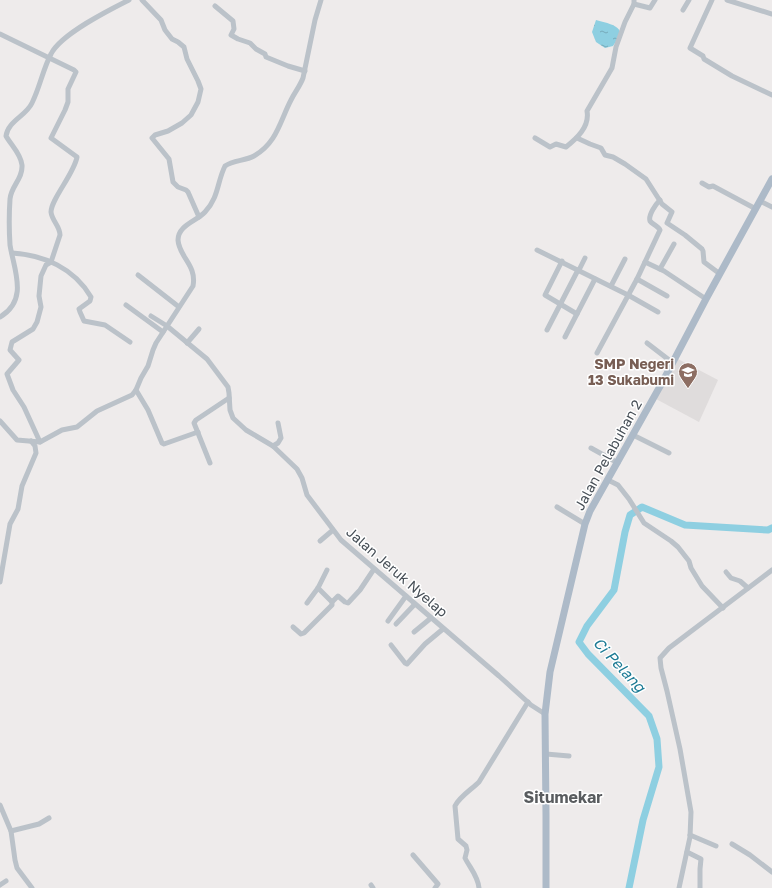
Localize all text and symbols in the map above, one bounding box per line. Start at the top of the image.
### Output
place label: SMP Negeri 13 Sukabumi [588,355,674,388]
school or university icon: SMP Negeri 13 Sukabumi [677,361,699,389]
street label: Jalan Pelabuhan 2 [570,397,645,513]
street label: Jalan Jeruk Nyelap [343,523,451,620]
water label: Ci Pelang [589,633,651,697]
district label: Situmekar [523,787,603,807]

